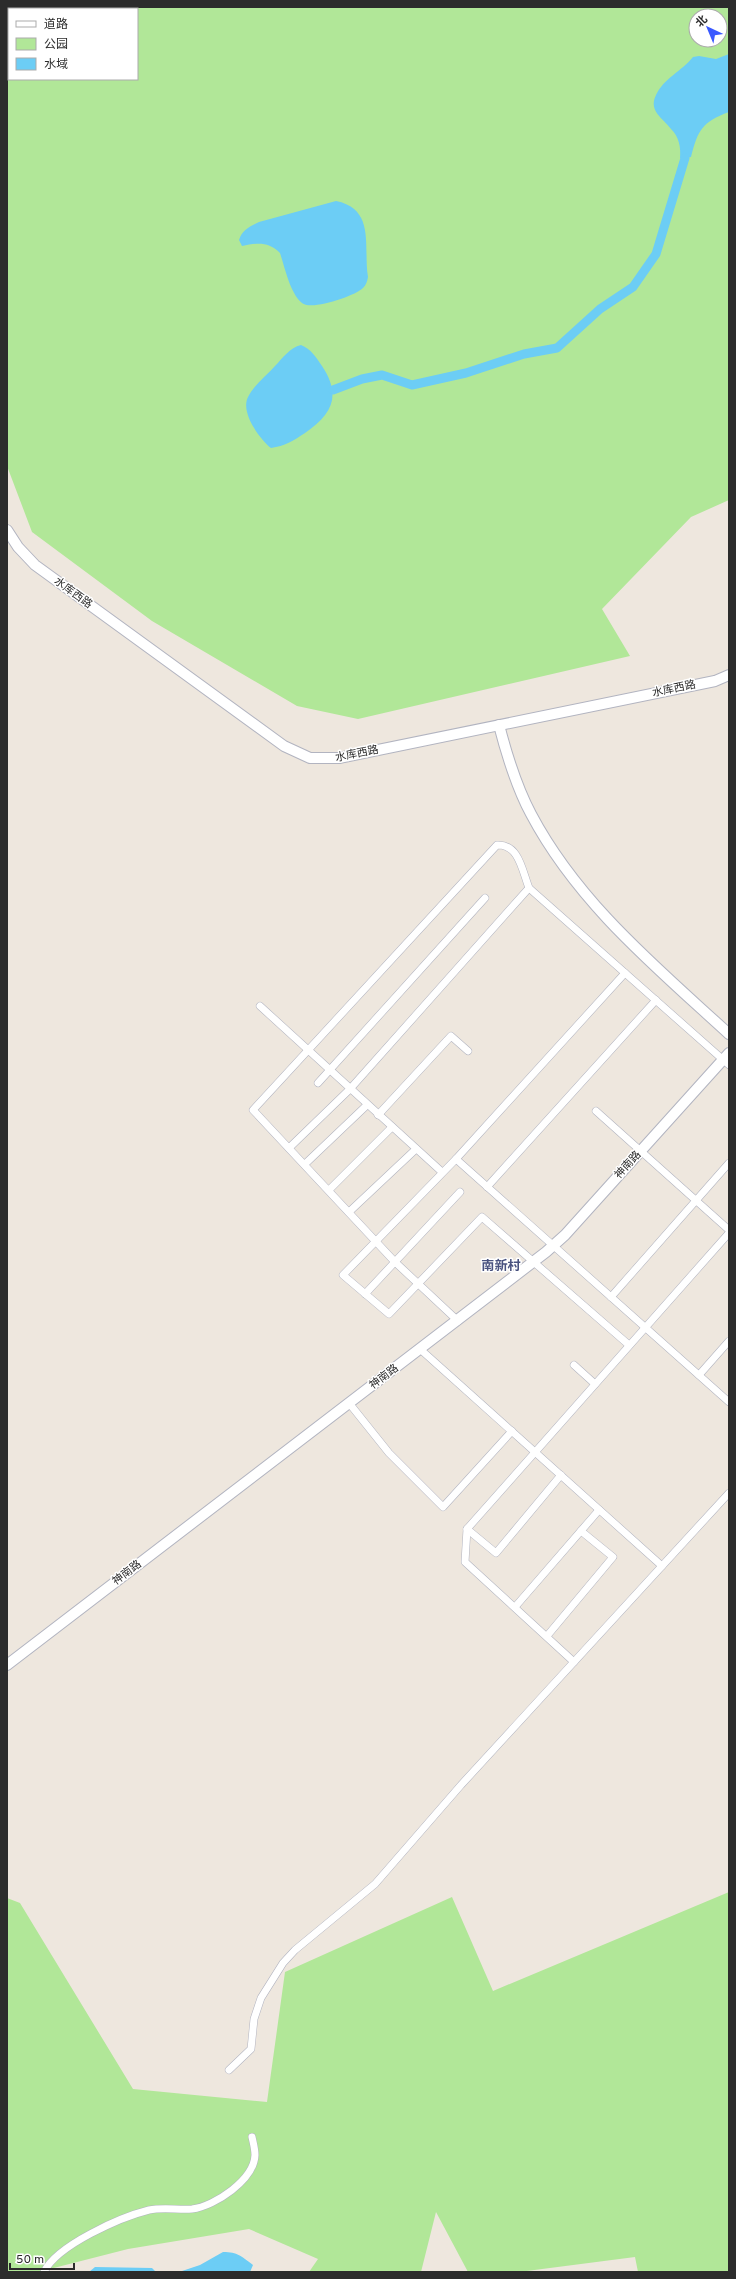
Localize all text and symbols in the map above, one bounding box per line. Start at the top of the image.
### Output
legend [8,8,138,80]
north arrow [688,8,728,48]
text: 北 [693,13,711,30]
text: 道路 [44,17,68,33]
text: 公园 [44,37,68,53]
text: 水域 [44,57,68,73]
street label: 水库西路 [51,574,95,612]
street label: 水库西路 [651,678,697,700]
street label: 水库西路 [334,743,380,765]
street label: 神南路 [612,1148,644,1182]
district label: 南新村 [481,1258,521,1275]
street label: 神南路 [367,1361,401,1393]
street label: 神南路 [110,1557,144,1589]
scale bar [10,2245,74,2271]
text: 50 m [16,2252,44,2268]

